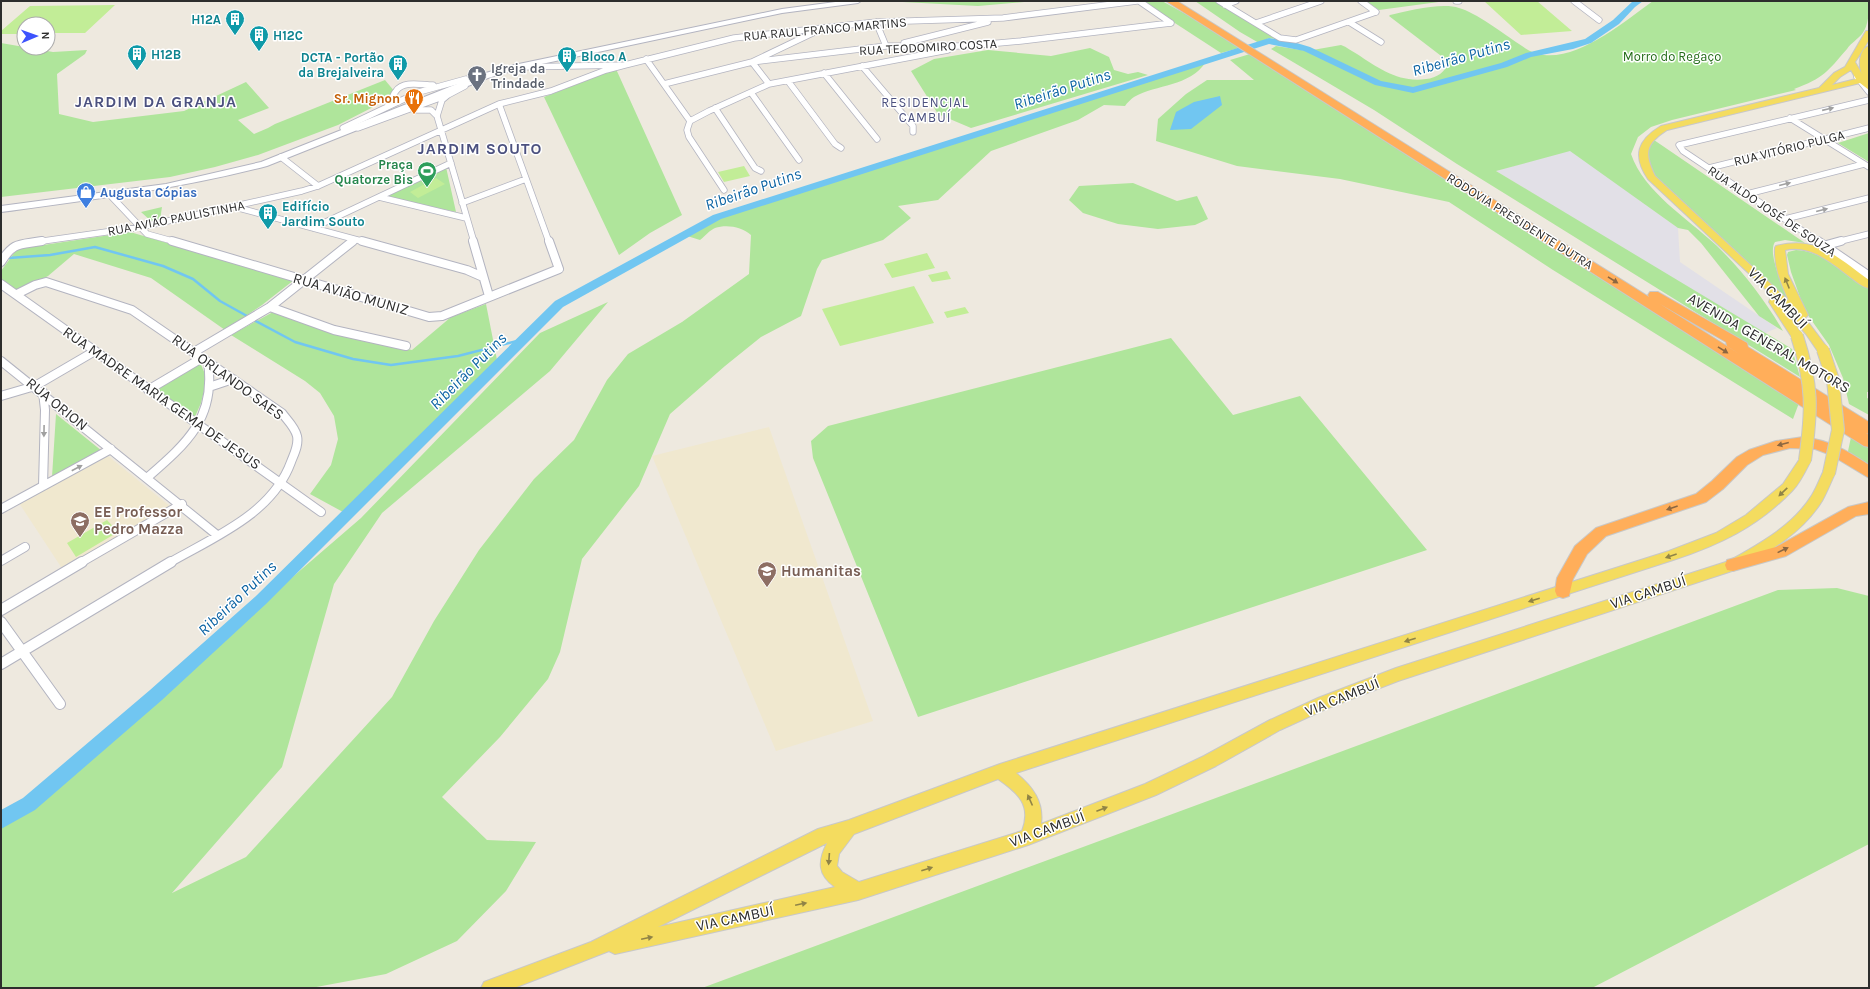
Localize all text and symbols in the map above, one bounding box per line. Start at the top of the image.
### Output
building icon: H12A [224,8,246,36]
place label: H12A [191,12,221,27]
street label: RUA RAUL FRANCO MARTINS [743,14,907,44]
north arrow [16,16,56,56]
building icon: H12C [248,24,270,52]
place label: H12C [273,28,303,43]
text: N [39,31,52,40]
water label: Ribeirão Putins [1410,34,1512,80]
street label: RUA TEODOMIRO COSTA [859,36,998,58]
building icon: H12B [126,43,148,71]
building icon: Bloco A [556,45,578,73]
place label: H12B [151,47,181,62]
place label: Bloco A [581,49,626,64]
park label: Morro do Regaço [1623,49,1721,64]
place label: DCTA - Portão da Brejalveira [298,50,384,80]
building icon: DCTA - Portão da Brejalveira [387,53,409,81]
place label: Igreja da Trindade [491,61,545,91]
church icon: Igreja da Trindade [466,64,488,92]
water label: Ribeirão Putins [1011,64,1113,114]
restaurant icon: Sr. Mignon [403,87,425,115]
place label: Sr. Mignon [334,91,400,106]
district label: JARDIM DA GRANJA [75,92,237,111]
district label: RESIDENCIAL CAMBUÍ [881,95,969,125]
one-way arrow [1823,106,1835,112]
street label: RUA VITÓRIO PULGA [1732,126,1846,169]
district label: JARDIM SOUTO [418,139,542,158]
place label: Praça Quatorze Bis [335,157,413,187]
sports icon: Praça Quatorze Bis [416,160,438,188]
street label: RUA ALDO JOSÉ DE SOUZA [1705,161,1840,260]
water label: Ribeirão Putins [702,163,804,214]
street label: RODOVIA PRESIDENTE DUTRA [1444,170,1596,273]
shop icon: Augusta Cópias [75,181,97,209]
one-way arrow [1779,181,1791,187]
place label: Augusta Cópias [100,185,197,200]
street label: RUA AVIÃO PAULISTINHA [106,197,246,239]
place label: Edifício Jardim Souto [282,199,365,229]
building icon: Edifício Jardim Souto [257,202,279,230]
one-way arrow [1816,206,1829,212]
street label: VIA CAMBUÍ [1744,263,1812,333]
street label: RUA AVIÃO MUNIZ [291,269,411,319]
one-way arrow [1608,276,1618,284]
one-way arrow [1783,277,1789,289]
street label: AVENIDA GENERAL MOTORS [1685,289,1853,397]
street label: RUA MADRE MARIA GEMA DE JESUS [59,322,265,474]
water label: Ribeirão Putins [426,328,511,413]
street label: RUA ORLANDO SAES [168,330,288,424]
one-way arrow [1717,346,1729,353]
street label: RUA ORION [23,374,91,434]
one-way arrow [41,425,47,438]
one-way arrow [1776,441,1788,447]
one-way arrow [71,465,83,471]
one-way arrow [1778,487,1788,497]
place label: EE Professor Pedro Mazza [94,503,184,538]
one-way arrow [1666,505,1678,511]
school or university icon: EE Professor Pedro Mazza [69,510,91,538]
one-way arrow [1778,547,1789,553]
one-way arrow [1664,553,1676,559]
water label: Ribeirão Putins [194,556,281,639]
school or university icon: Humanitas [756,560,778,588]
place label: Humanitas [781,562,861,580]
street label: VIA CAMBUÍ [1608,571,1689,613]
one-way arrow [1527,597,1539,603]
one-way arrow [1404,637,1416,643]
street label: VIA CAMBUÍ [1302,674,1383,720]
one-way arrow [1027,794,1033,806]
one-way arrow [1097,805,1109,811]
street label: VIA CAMBUÍ [1007,807,1088,851]
one-way arrow [825,853,832,866]
one-way arrow [921,866,933,872]
one-way arrow [795,900,808,906]
street label: VIA CAMBUÍ [695,901,776,935]
one-way arrow [641,934,653,940]

